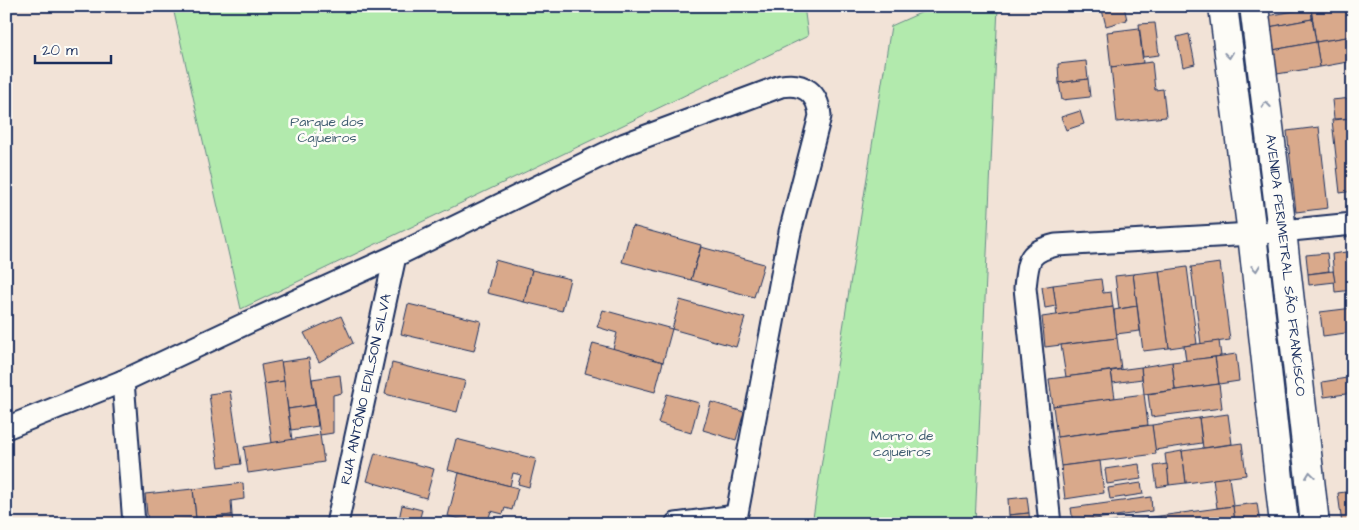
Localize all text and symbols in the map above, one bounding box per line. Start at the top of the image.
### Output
scale bar [35,32,111,64]
text: 20 m [42,40,78,61]
one-way arrow [1223,51,1234,59]
one-way arrow [1261,101,1272,109]
park label: Parque dos Cajueiros [290,112,364,148]
street label: AVENIDA PERIMETRAL SÃO FRANCISCO [1260,133,1311,397]
one-way arrow [1250,264,1261,272]
street label: RUA ANTÔNIO EDILSON SILVA [336,292,397,486]
park label: Morro de cajueiros [870,426,934,462]
one-way arrow [1305,471,1316,479]

